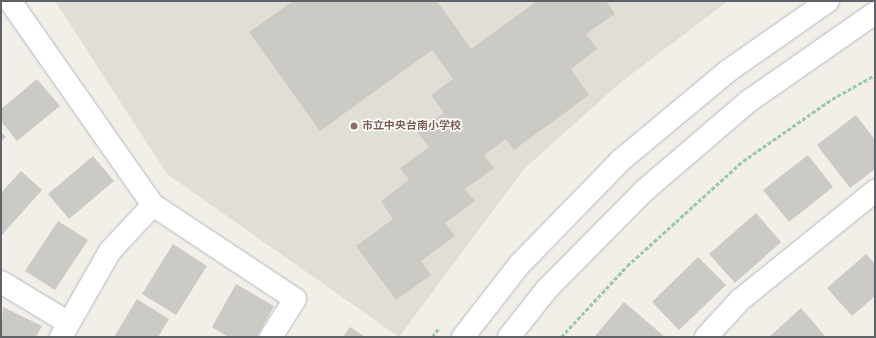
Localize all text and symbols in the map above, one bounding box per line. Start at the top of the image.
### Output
place label: 市立中央台南小学校 [362,119,461,133]
marker: 市立中央台南小学校 [349,121,359,131]

